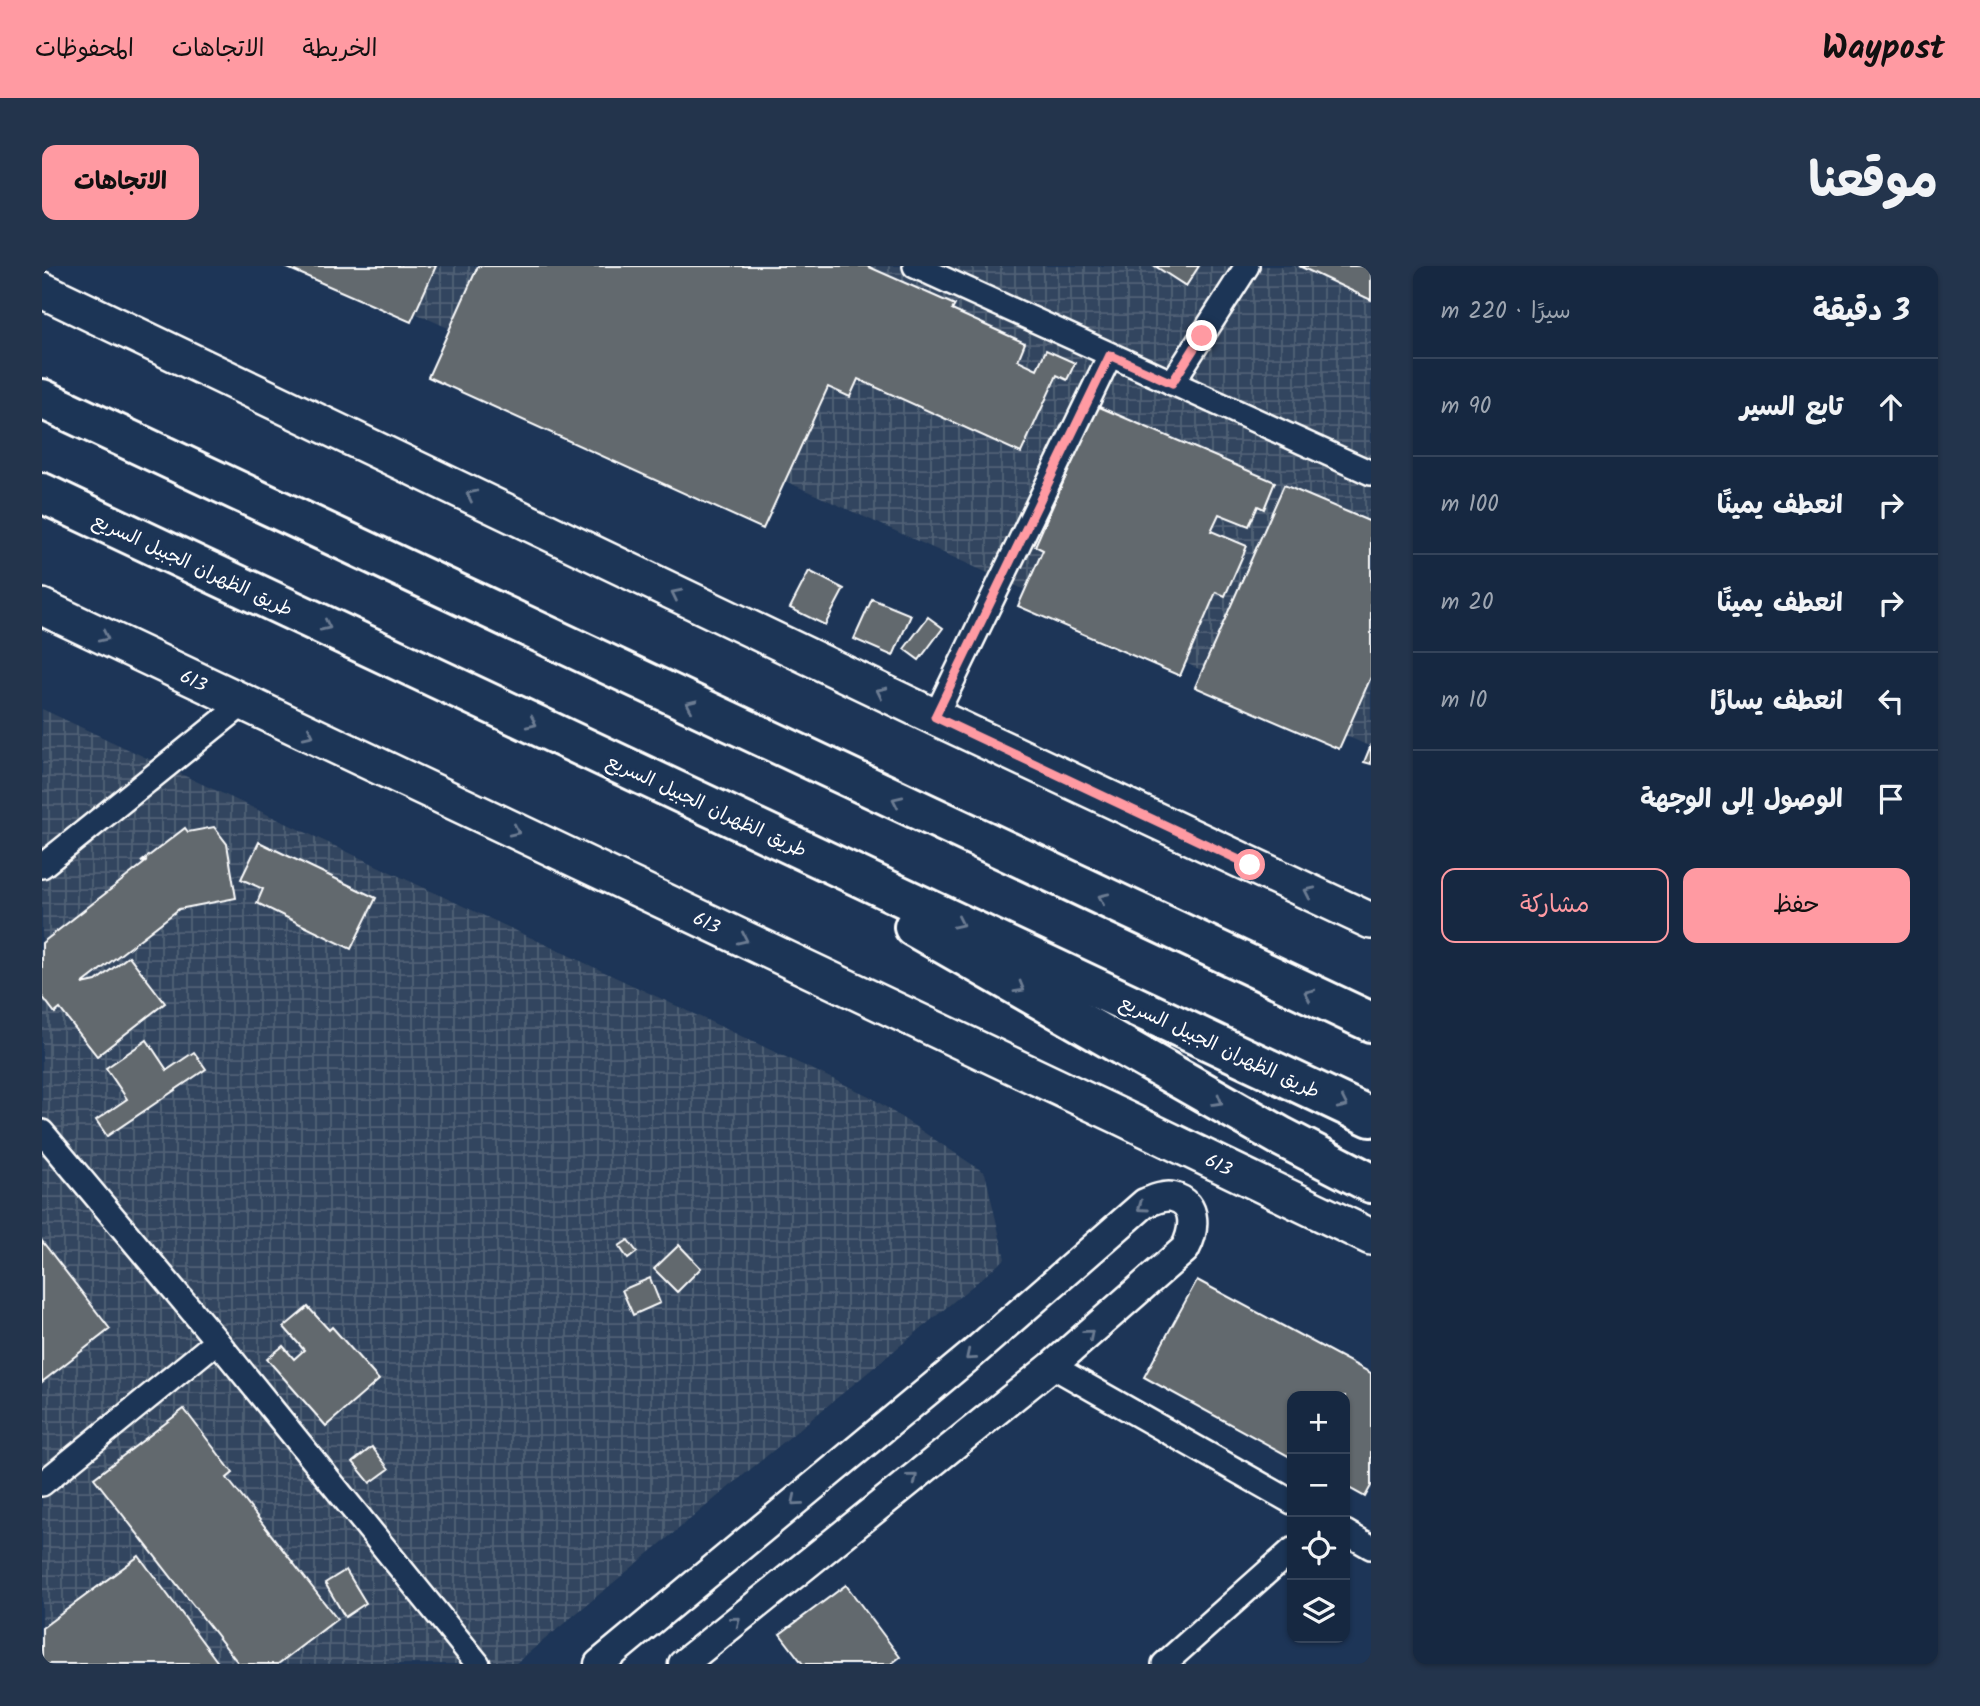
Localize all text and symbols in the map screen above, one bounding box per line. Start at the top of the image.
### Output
text: Waypost [1822,23,1945,76]
text: المحفوظات [35,30,134,69]
text: الاتجاهات [172,30,265,69]
text: الخريطة [303,30,377,69]
text: موقعنا [1808,144,1938,222]
button: الاتجاهات [42,145,199,220]
text: 3 دقيقة [1813,288,1910,336]
text: سيرًا · 220 m [1441,294,1571,330]
route end [1186,320,1217,351]
text: تابع السير [1740,387,1843,429]
icon: ahead [1872,388,1910,426]
text: 90 m [1441,389,1491,425]
text: انعطف يمينًا [1717,485,1843,527]
icon: right [1872,486,1910,524]
text: 100 m [1441,487,1499,523]
one-way arrow [466,490,478,504]
street label: طريق الظهران الجبيل السريع [87,506,297,626]
text: انعطف يمينًا [1717,583,1843,625]
icon: right [1872,584,1910,622]
text: 20 m [1441,585,1493,621]
one-way arrow [671,588,683,602]
one-way arrow [319,618,331,632]
one-way arrow [97,628,109,642]
street label: 613 [174,662,212,701]
text: انعطف يسارًا [1710,681,1843,723]
icon: left [1872,682,1910,720]
text: 10 m [1441,683,1487,719]
one-way arrow [876,686,888,700]
one-way arrow [686,699,698,713]
one-way arrow [525,714,537,728]
one-way arrow [302,726,314,740]
street label: طريق الظهران الجبيل السريع [601,747,811,867]
text: الوصول إلى الوجهة [1640,779,1843,821]
icon: arrive [1872,780,1910,818]
one-way arrow [892,796,904,810]
one-way arrow [508,823,520,837]
route start [1234,849,1265,880]
button: مشاركة [1441,868,1669,943]
button: حفظ [1683,868,1910,943]
one-way arrow [1304,887,1316,901]
one-way arrow [1098,892,1110,906]
street label: 613 [687,904,725,943]
one-way arrow [952,915,964,929]
one-way arrow [736,930,748,944]
one-way arrow [1013,980,1026,993]
street label: طريق الظهران الجبيل السريع [1114,988,1324,1108]
one-way arrow [1304,988,1316,1002]
one-way arrow [1210,1092,1223,1105]
one-way arrow [1336,1095,1348,1109]
street label: 613 [1199,1146,1237,1185]
one-way arrow [1137,1199,1150,1211]
one-way arrow [1080,1330,1093,1342]
one-way arrow [966,1348,979,1360]
map controls [1287,1391,1350,1643]
button: + [1287,1391,1350,1454]
button: − [1287,1454,1350,1517]
one-way arrow [905,1474,917,1487]
one-way arrow [791,1493,804,1505]
button: locate [1287,1517,1350,1580]
button: layers [1287,1580,1350,1643]
one-way arrow [727,1617,740,1629]

